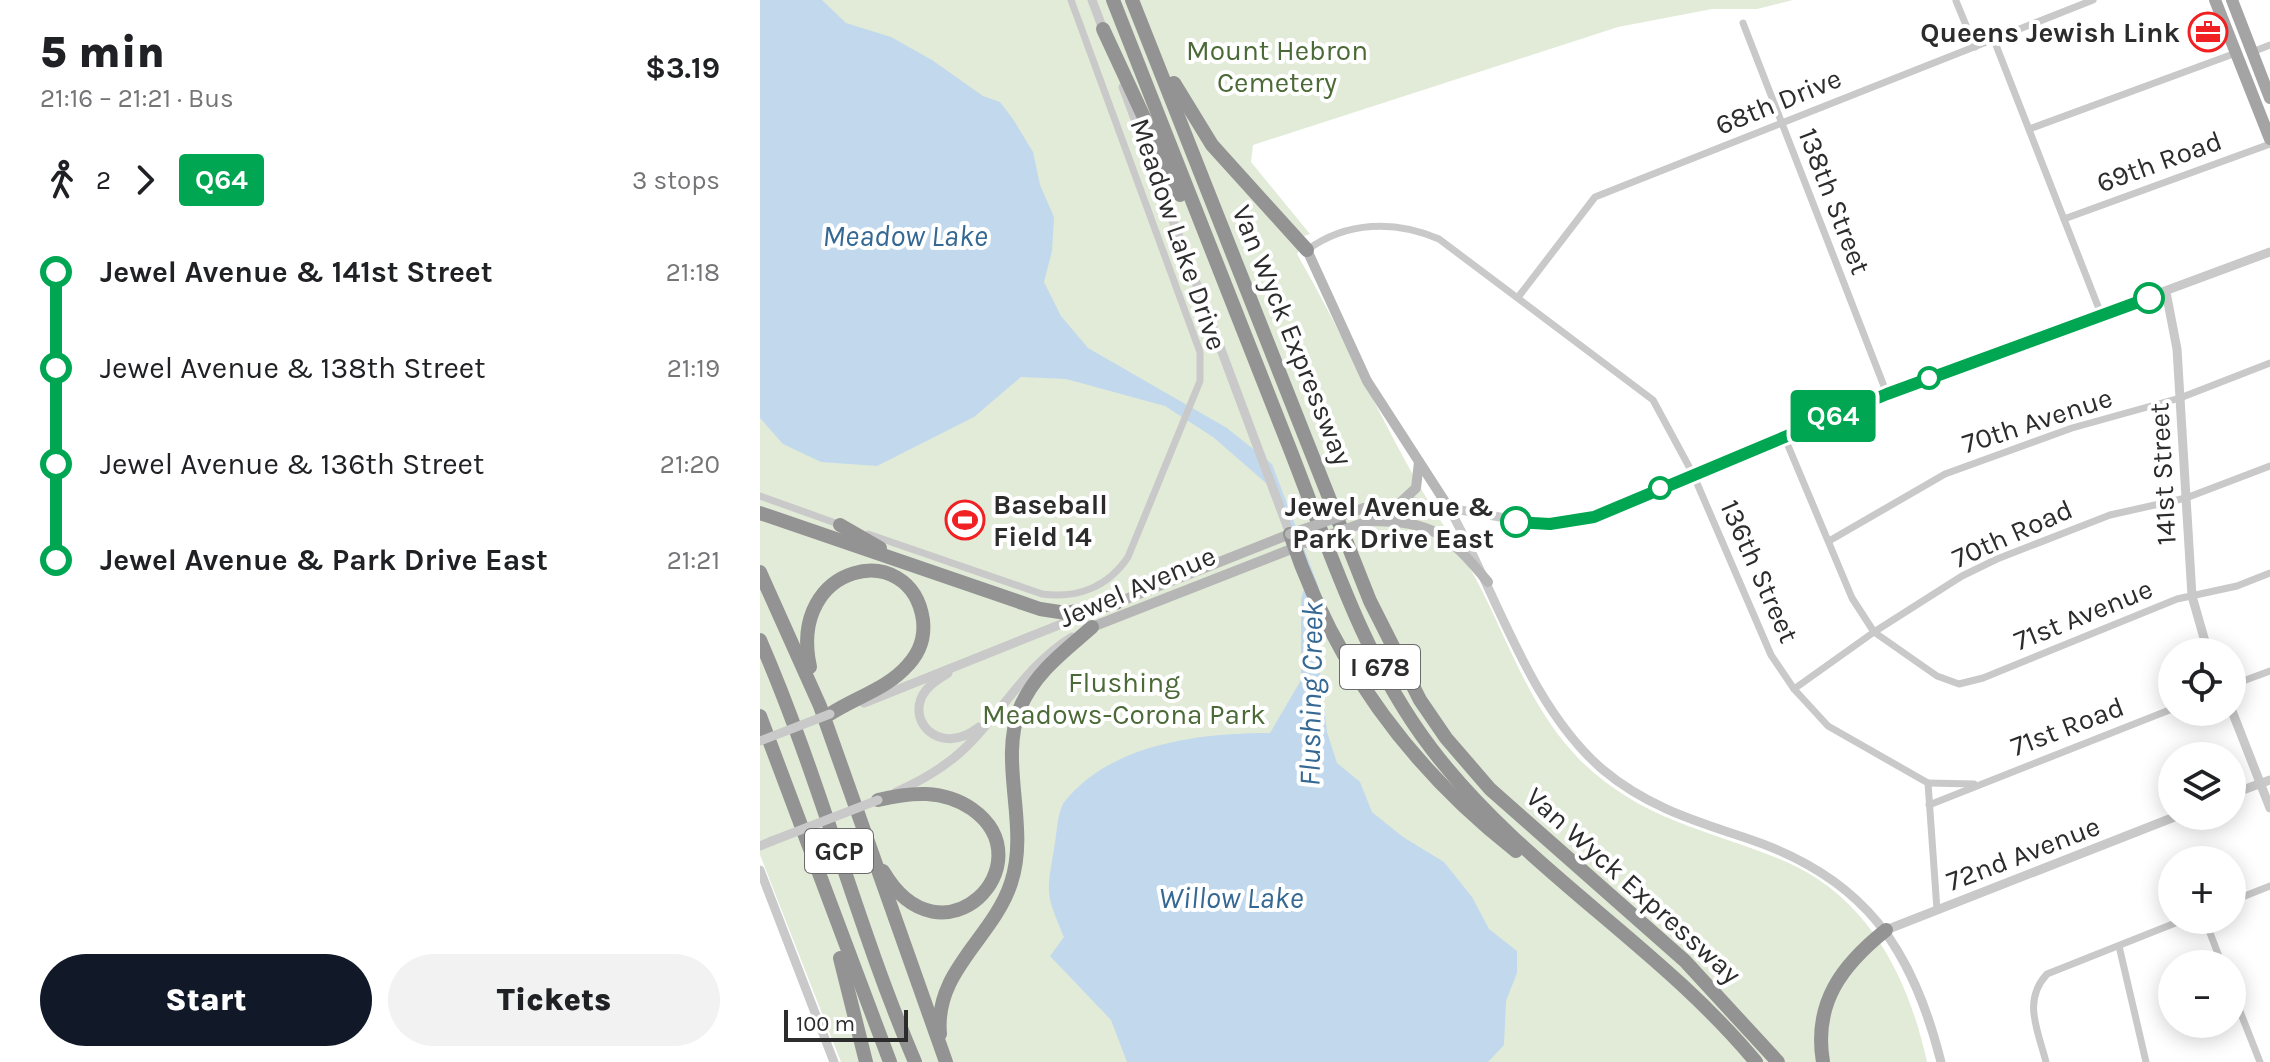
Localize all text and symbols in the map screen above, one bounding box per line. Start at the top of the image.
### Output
office icon: Queens Jewish Link [2187,11,2229,53]
place label: Queens Jewish Link [1920,16,2180,49]
text: 5 min [40,27,165,78]
park label: Mount Hebron Cemetery [1186,34,1368,99]
text: $3.19 [645,50,720,86]
street label: 68th Drive [1710,61,1846,142]
text: 21:16 – 21:21 · Bus [40,83,234,114]
street label: Meadow Lake Drive [1123,114,1234,354]
street label: 138th Street [1792,123,1878,279]
street label: 69th Road [2092,124,2226,199]
icon: walk [40,158,84,202]
icon: forward [123,158,167,202]
text: Q64 [195,163,248,196]
text: 2 [96,165,111,196]
text: 3 stops [632,165,720,196]
street label: Van Wyck Expressway [1225,200,1360,470]
water label: Meadow Lake [822,218,988,254]
text: Jewel Avenue & 141st Street [100,254,493,290]
text: 21:18 [666,257,720,288]
unlabelled marker [2134,283,2164,313]
text: Jewel Avenue & 138th Street [100,350,486,386]
text: 21:19 [667,353,720,384]
unlabelled marker [1918,367,1940,389]
street label: 70th Avenue [1958,381,2116,460]
line badge: Q64 [1787,390,1879,442]
text: Q64 [1807,399,1859,432]
street label: 141st Street [2142,402,2183,546]
text: Jewel Avenue & 136th Street [100,446,484,482]
text: 21:20 [660,449,720,480]
unlabelled marker [1649,477,1671,499]
place label: Baseball Field 14 [993,488,1108,553]
place label: Jewel Avenue & Park Drive East [1285,490,1494,555]
street label: 70th Road [1947,492,2078,575]
street label: 136th Street [1713,495,1806,648]
sports icon: Baseball Field 14 [944,499,986,541]
marker: Jewel Avenue & Park Drive East [1501,507,1531,537]
street label: Jewel Avenue [1054,539,1220,634]
text: Jewel Avenue & Park Drive East [100,542,548,578]
text: 21:21 [667,545,720,576]
street label: 71st Avenue [2009,572,2157,657]
water label: Flushing Creek [1291,601,1331,787]
map controls [2158,638,2246,1038]
button: locate [2158,638,2246,726]
road number: I 678 [1340,645,1420,689]
park label: Flushing Meadows-Corona Park [982,666,1266,731]
street label: 71st Road [2006,690,2129,763]
button: layers [2158,742,2246,830]
street label: Van Wyck Expressway [1519,780,1748,991]
street label: 72nd Avenue [1942,809,2105,898]
road number: GCP [805,829,873,873]
button: + [2158,846,2246,934]
water label: Willow Lake [1159,880,1304,916]
button: − [2158,950,2246,1038]
button: Start [40,954,372,1046]
button: Tickets [388,954,720,1046]
scale bar [784,1006,908,1042]
text: 100 m [796,1011,855,1037]

